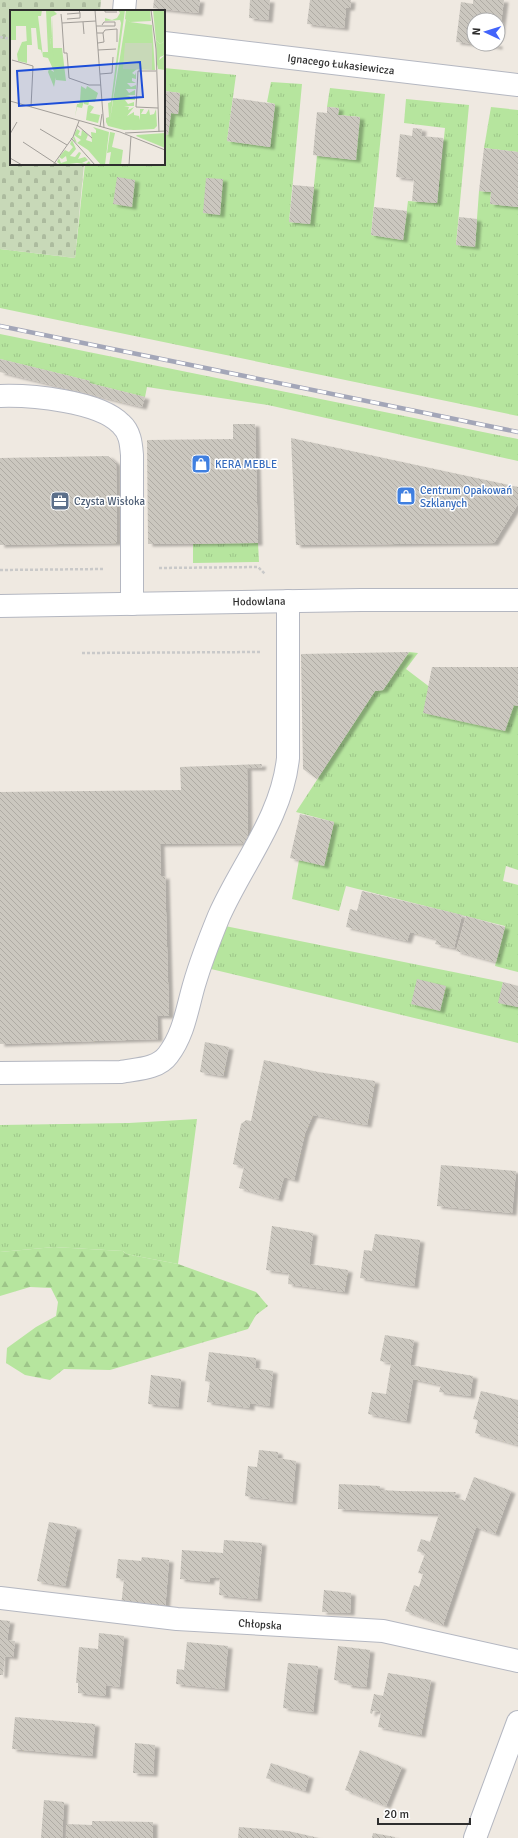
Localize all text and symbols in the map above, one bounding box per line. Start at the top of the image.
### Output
inset map [10,10,165,165]
north arrow [466,12,506,52]
text: N [470,27,483,36]
street label: Ignacego Łukasiewicza [287,51,396,78]
shop icon: KERA MEBLE [190,453,212,475]
place label: KERA MEBLE [215,458,277,471]
place label: Centrum Opakowań Szklanych [420,484,512,510]
shop icon: Centrum Opakowań Szklanych [395,485,417,507]
office icon: Czysta Wisłoka [49,490,71,512]
place label: Czysta Wisłoka [74,495,145,508]
street label: Hodowlana [232,595,286,608]
street label: Chłopska [238,1616,283,1633]
scale bar [378,1800,470,1826]
text: 20 m [384,1807,409,1822]

